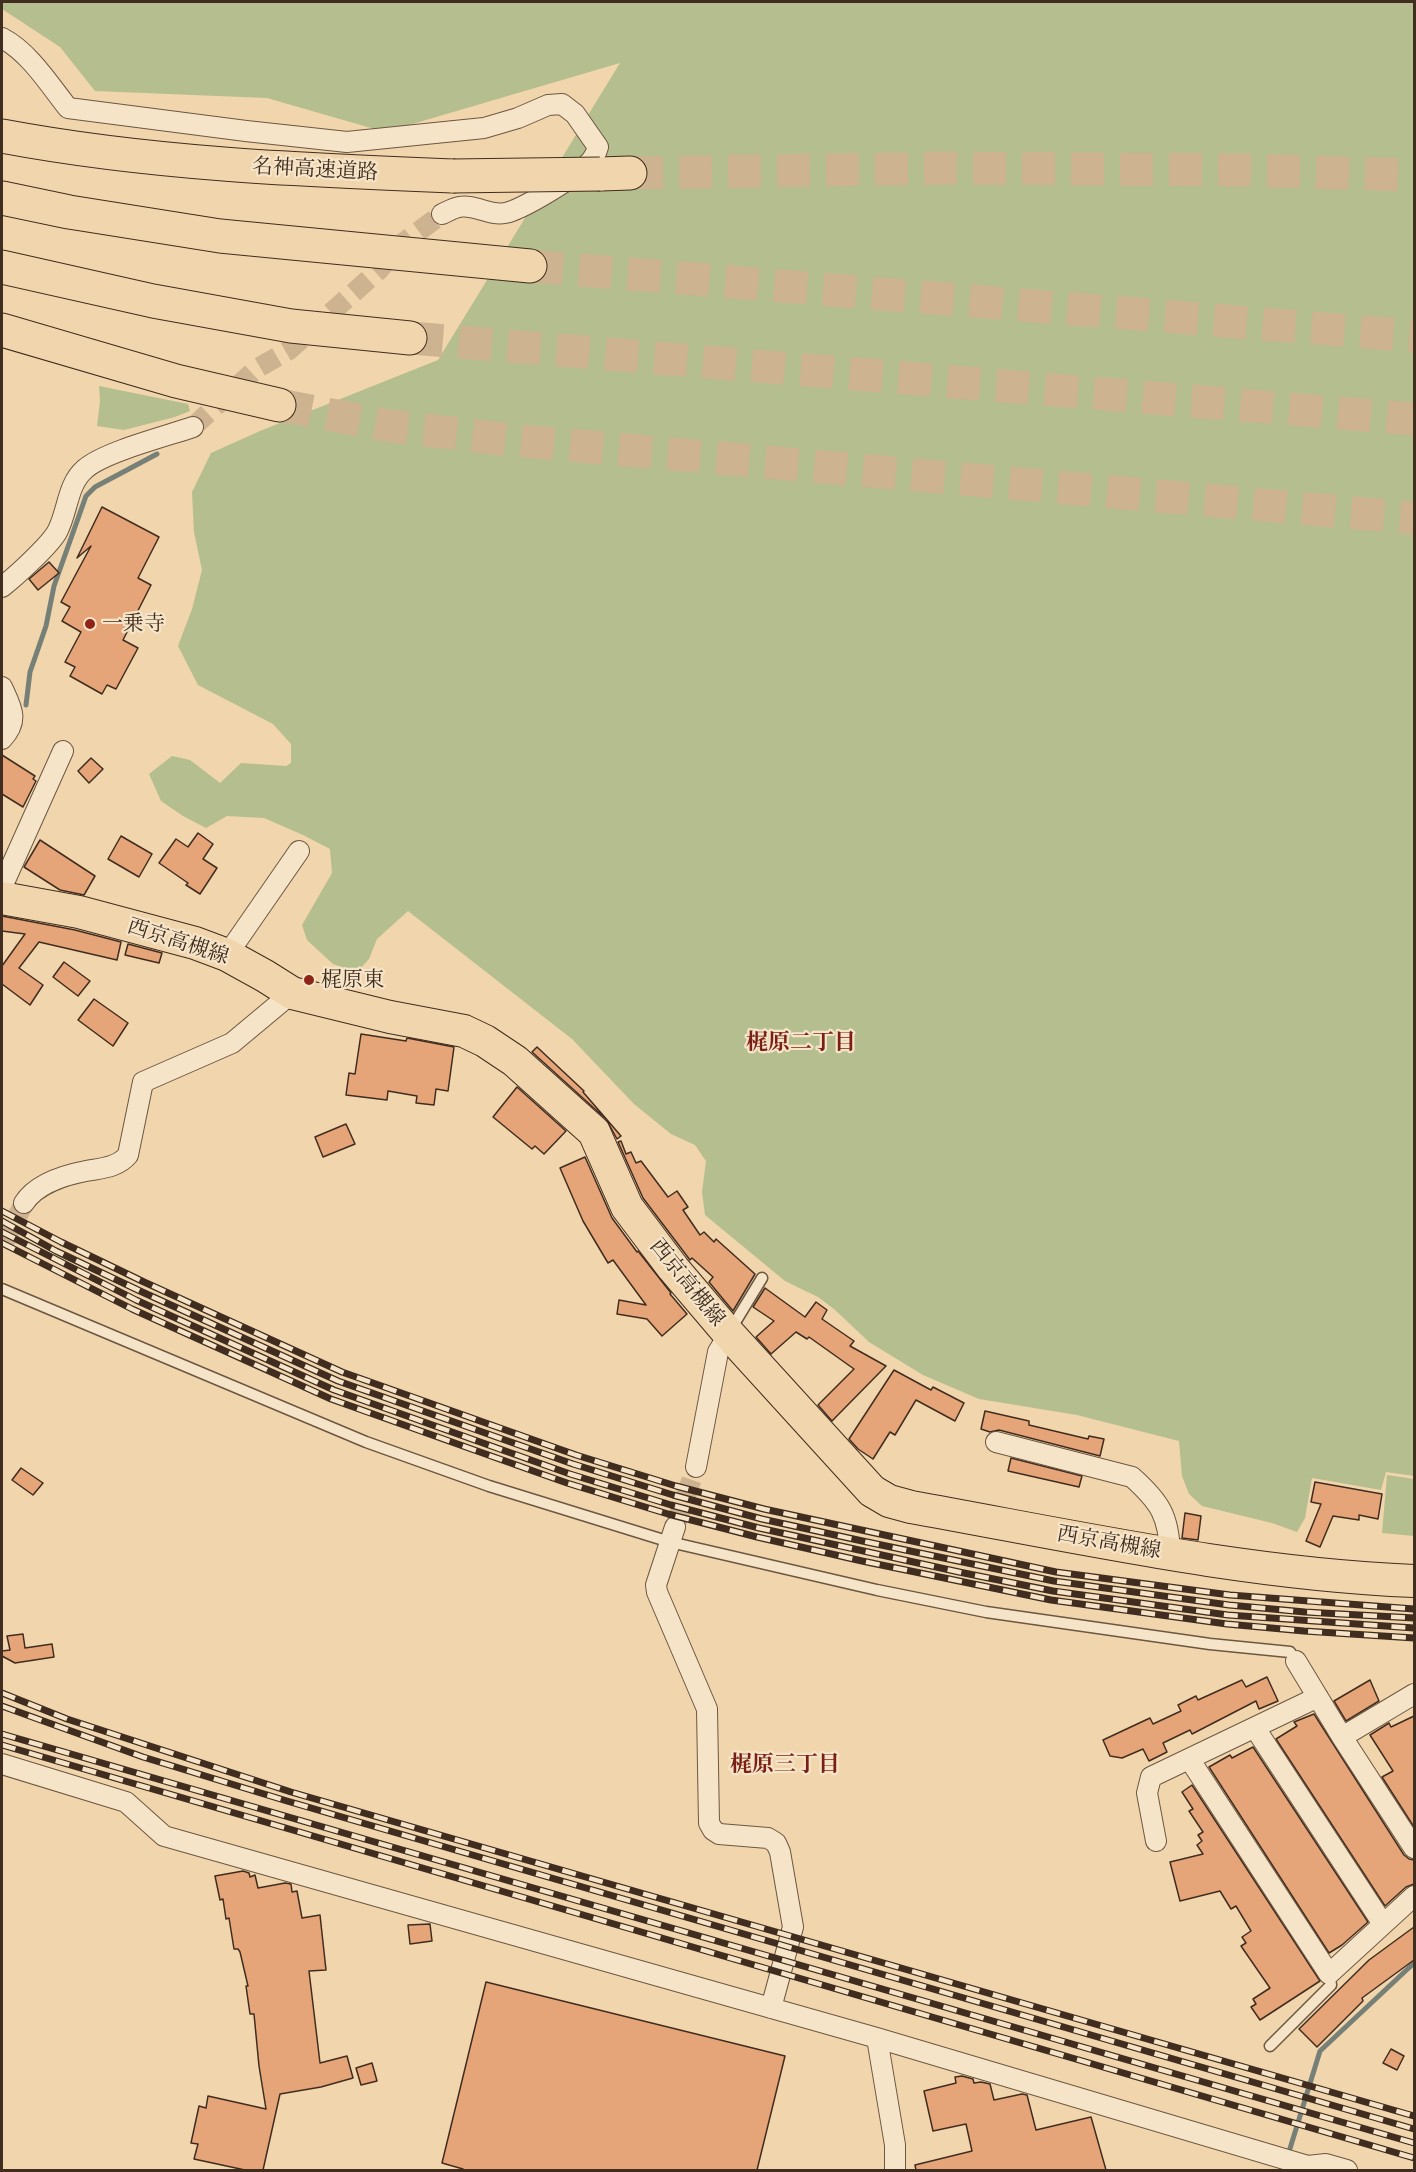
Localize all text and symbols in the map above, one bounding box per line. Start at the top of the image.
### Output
street label: 名神高速道路 [251,154,379,186]
place label: 一乗寺 [102,611,165,637]
marker: 一乗寺 [83,617,97,631]
street label: 西京高槻線 [124,914,232,970]
place label: 梶原東 [321,967,384,993]
marker: 梶原東 [302,973,316,987]
district label: 梶原二丁目 [746,1030,856,1056]
street label: 西京高槻線 [644,1234,730,1332]
street label: 西京高槻線 [1055,1521,1163,1565]
district label: 梶原三丁目 [730,1752,840,1778]

